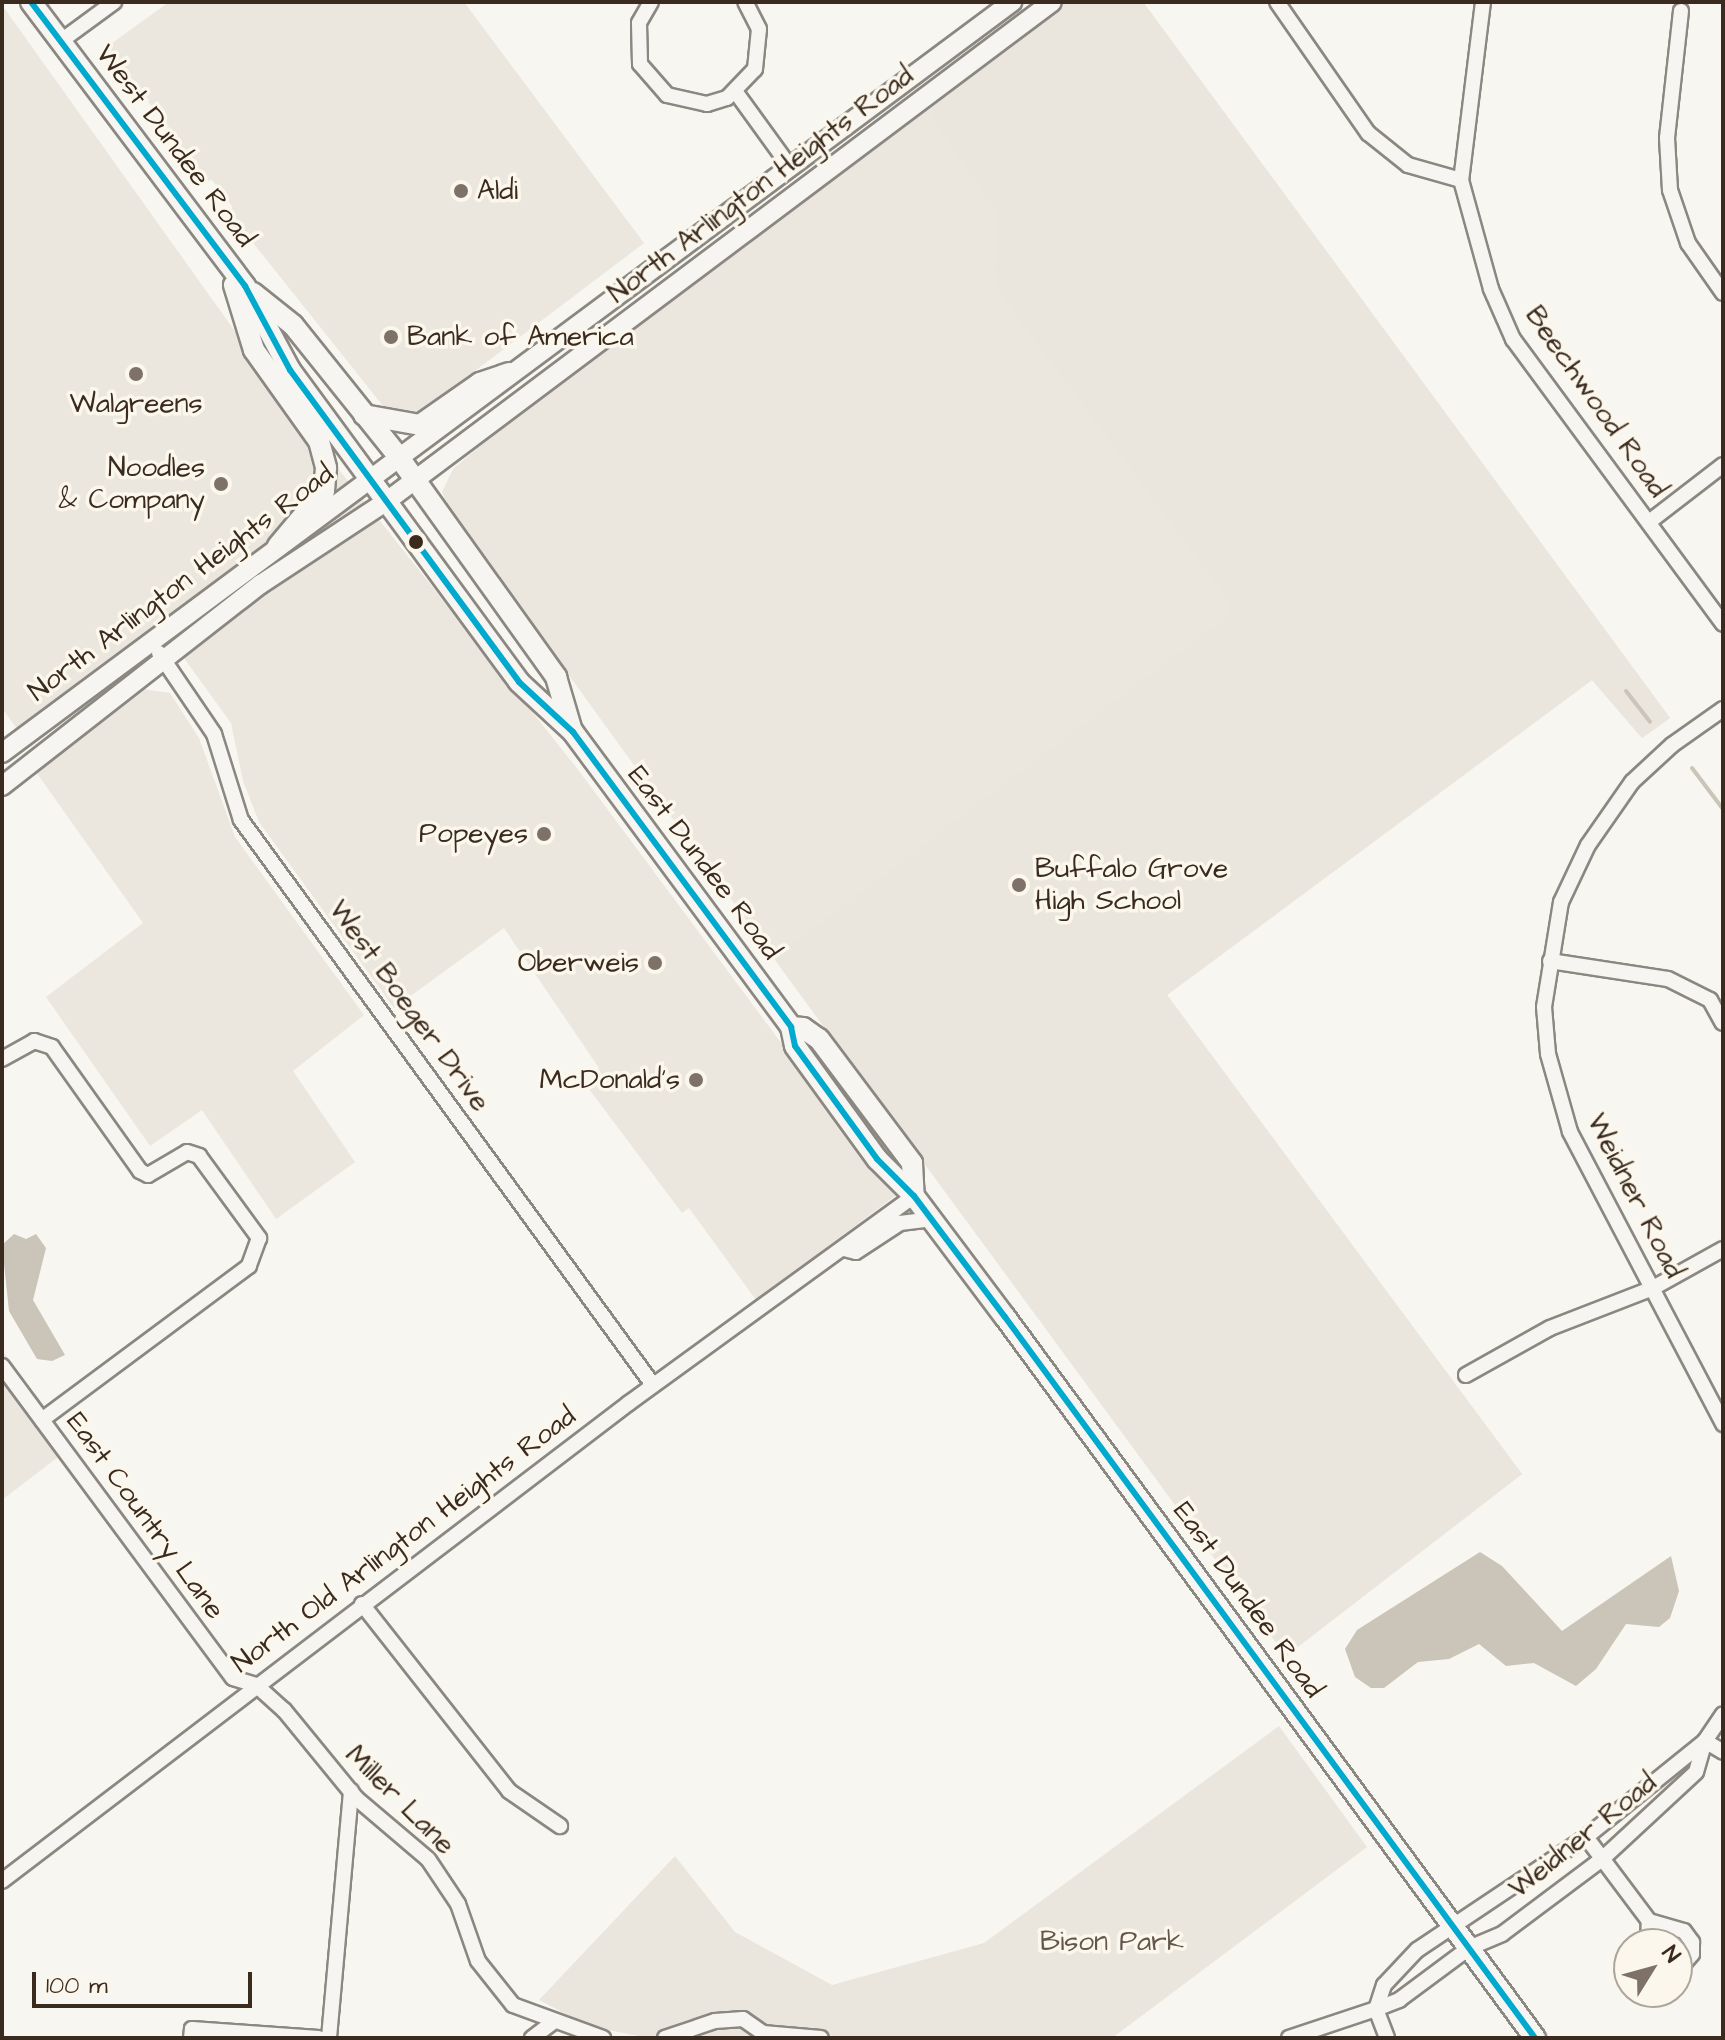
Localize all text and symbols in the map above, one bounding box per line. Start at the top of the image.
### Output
street label: West Dundee Road [88,38,262,254]
street label: North Arlington Heights Road [602,59,920,311]
place label: Aldi [477,174,518,208]
marker: Aldi [452,182,470,200]
street label: Beechwood Road [1517,300,1675,504]
place label: Bank of America [407,320,634,354]
marker: Bank of America [382,328,400,346]
marker: Walgreens [127,365,145,383]
place label: Walgreens [69,387,203,421]
place label: Noodles & Company [58,451,205,517]
street label: North Arlington Heights Road [22,457,340,709]
marker: Noodles & Company [212,475,230,493]
unlabelled marker [408,534,424,550]
street label: East Dundee Road [620,759,788,967]
place label: Popeyes [419,817,528,851]
marker: Popeyes [535,825,553,843]
place label: Buffalo Grove High School [1035,852,1228,918]
marker: Buffalo Grove High School [1010,876,1028,894]
street label: West Boeger Drive [321,894,497,1118]
place label: Oberweis [518,946,639,980]
marker: Oberweis [646,954,664,972]
place label: McDonald's [540,1063,680,1097]
marker: McDonald's [687,1071,705,1089]
street label: Weidner Road [1579,1108,1691,1284]
street label: North Old Arlington Heights Road [225,1400,583,1680]
street label: East Country Lane [59,1406,231,1626]
street label: East Dundee Road [1166,1495,1330,1705]
street label: Miller Lane [338,1738,462,1862]
street label: Weidner Road [1502,1766,1664,1906]
park label: Bison Park [1040,1925,1184,1959]
north arrow [1613,1928,1693,2008]
text: N [1654,1940,1687,1969]
scale bar [36,1956,256,2006]
text: 100 m [46,1969,108,2003]

